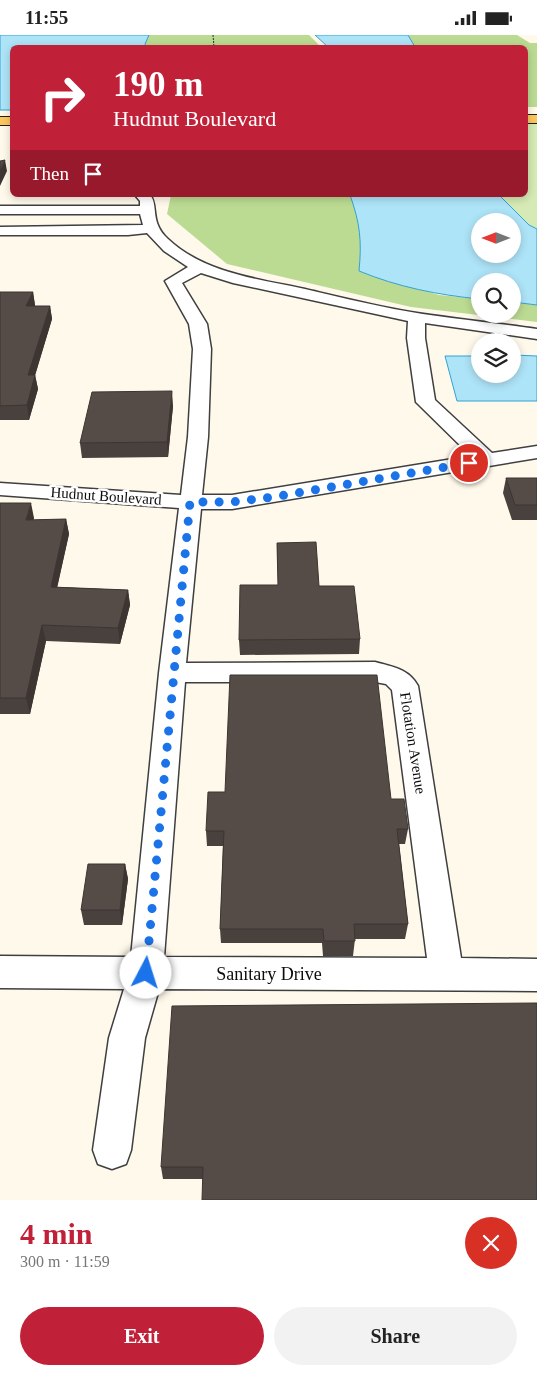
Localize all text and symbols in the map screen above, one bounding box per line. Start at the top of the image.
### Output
text: 11:55 [25,7,68,28]
icon: right [30,65,95,130]
text: 190 m [113,65,203,104]
text: Hudnut Boulevard [113,106,276,131]
icon: arrive [79,160,107,188]
text: Then [30,163,69,184]
north arrow [471,213,521,263]
map controls [471,213,521,383]
button: search [471,273,521,323]
button: layers [471,333,521,383]
pin [448,442,490,484]
icon: arrive [455,449,483,477]
street label: Hudnut Boulevard [50,484,163,508]
street label: Flotation Avenue [397,691,429,795]
position arrow [119,946,171,998]
street label: Sanitary Drive [216,964,322,984]
text: 4 min [20,1217,93,1250]
button: close [465,1217,517,1269]
text: 300 m · 11:59 [20,1253,110,1270]
button: Exit [20,1307,264,1365]
button: Share [274,1307,517,1365]

